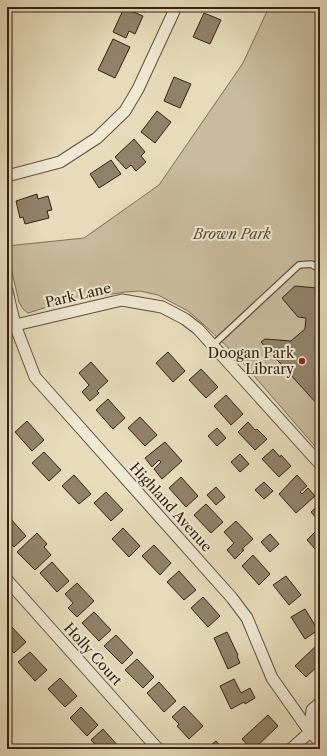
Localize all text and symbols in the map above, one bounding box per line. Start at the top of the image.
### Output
park label: Brown Park [192,225,272,243]
street label: Park Lane [43,279,113,311]
place label: Doogan Park Library [208,344,295,378]
marker: Doogan Park Library [297,356,307,366]
street label: Highland Avenue [126,459,216,556]
street label: Holly Court [60,619,126,689]

